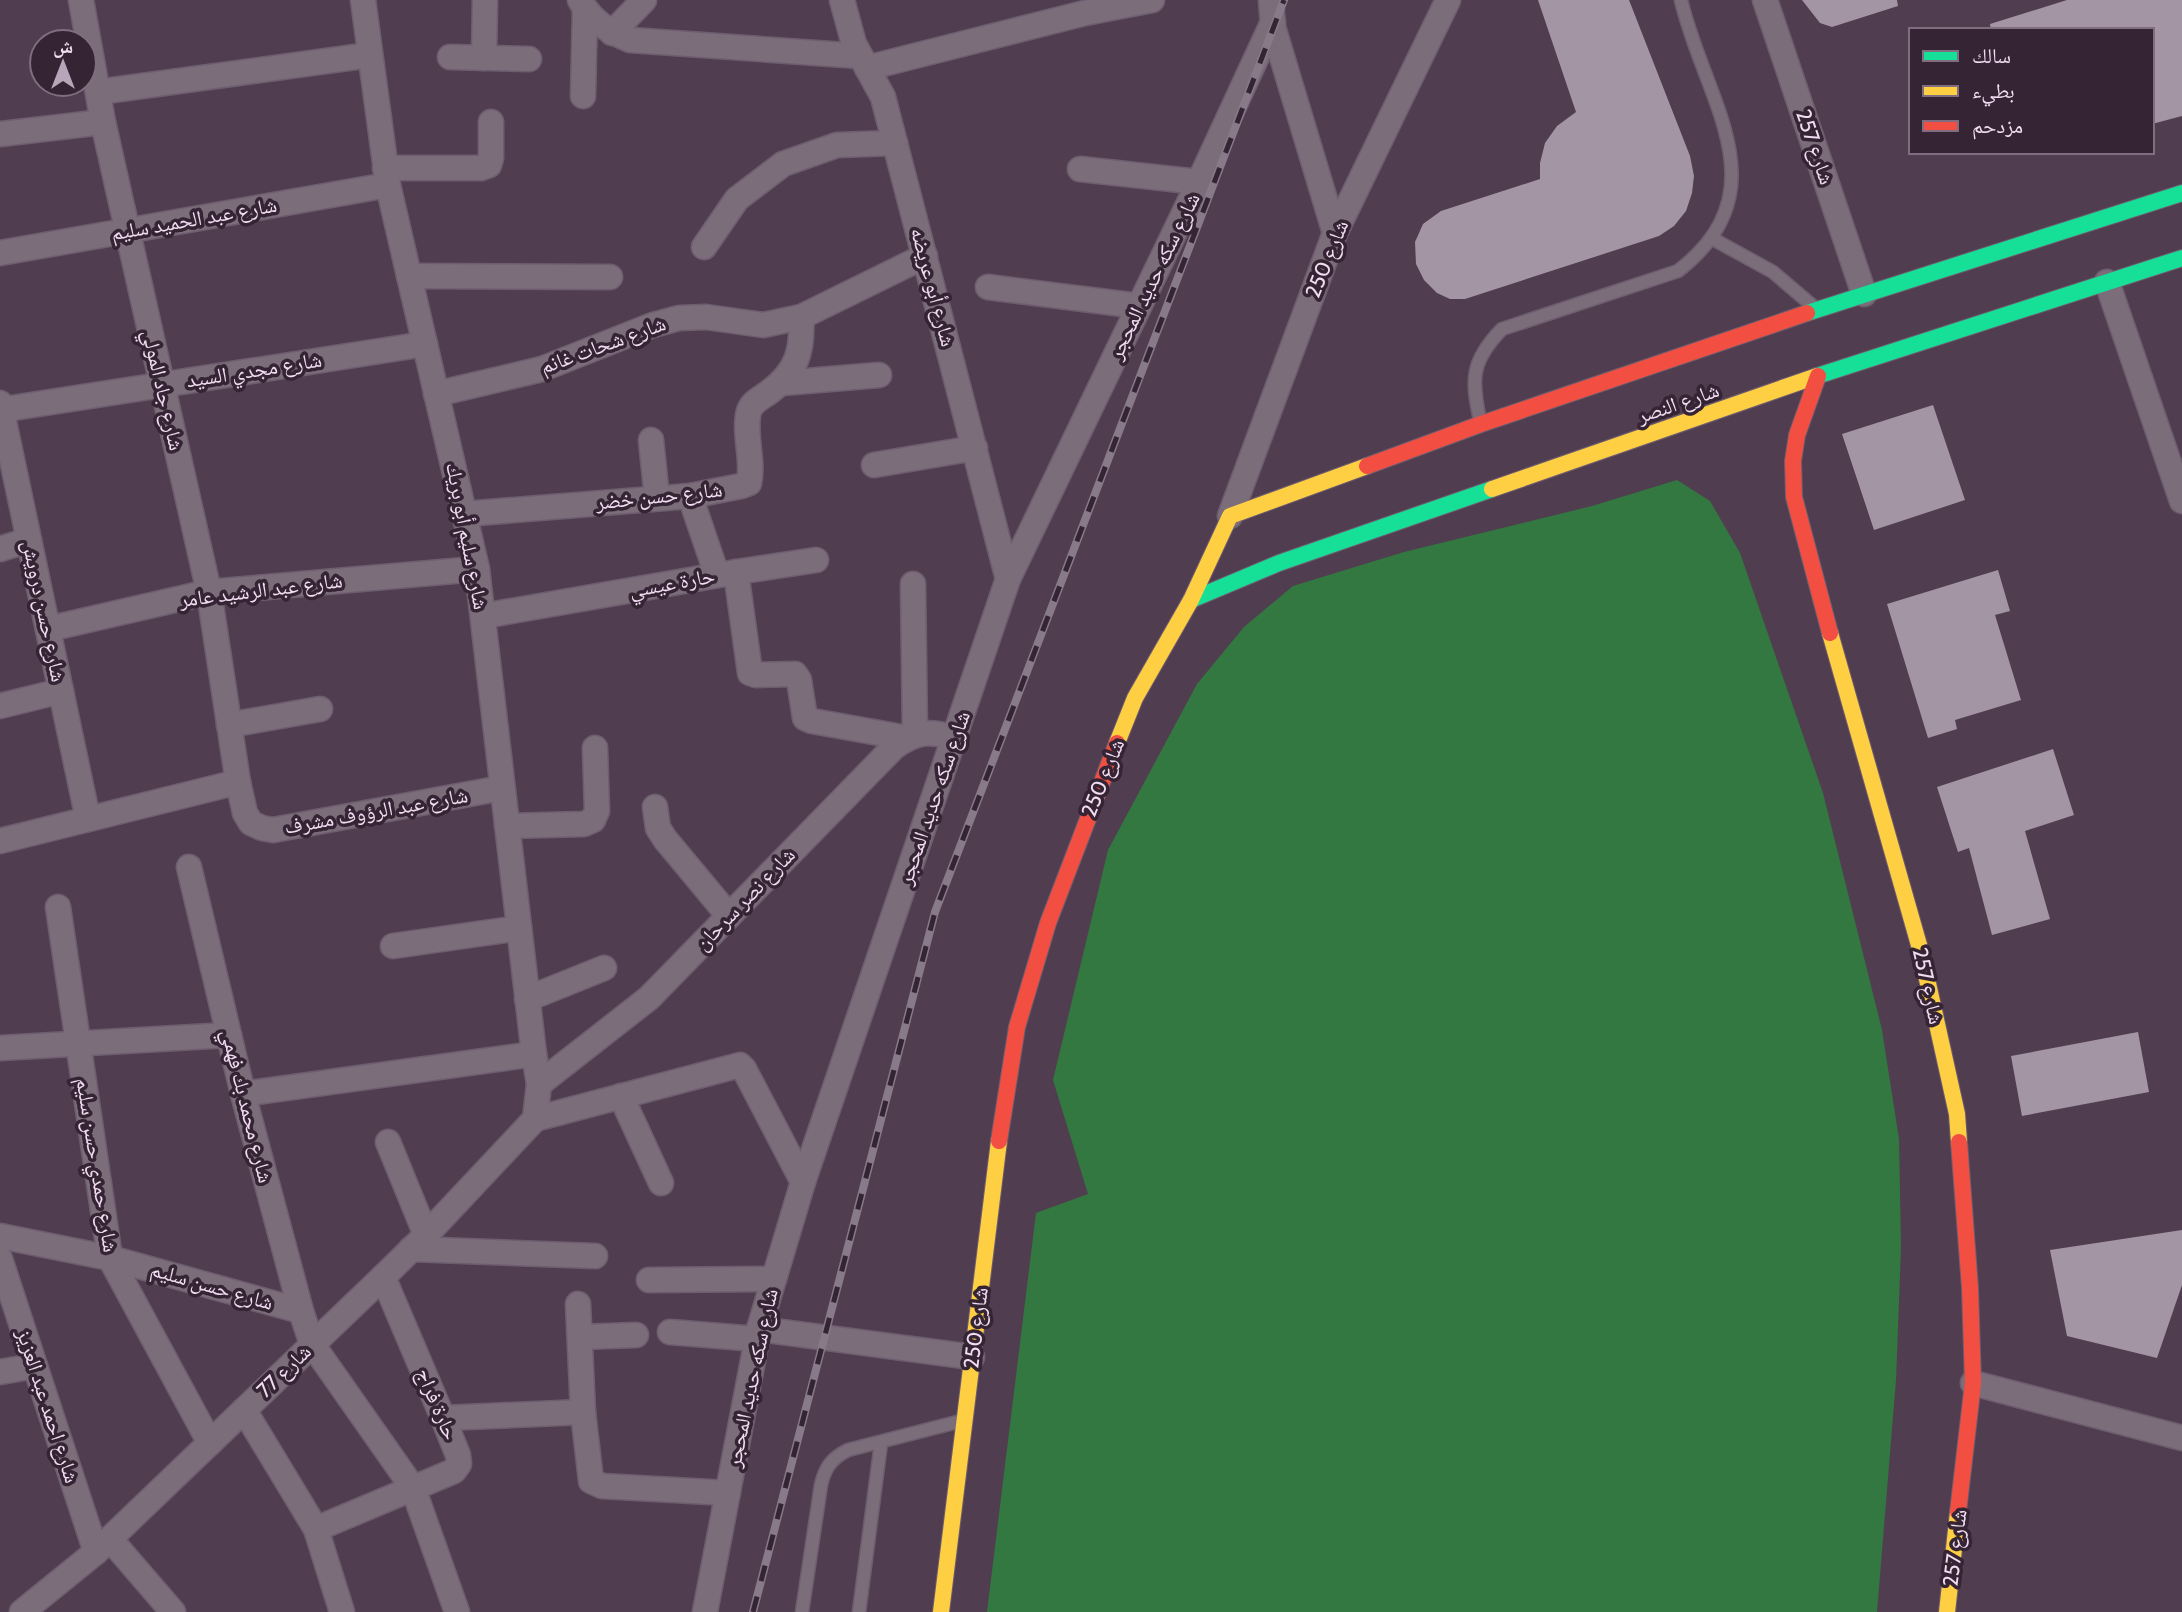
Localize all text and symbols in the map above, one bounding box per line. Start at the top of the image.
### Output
north arrow [28,28,98,98]
legend [1909,28,2154,154]
text: ش [53,35,73,58]
text: سالك [1972,43,2011,68]
text: بطيء [1972,78,2015,107]
street label: شارع 257 [1790,106,1840,188]
text: مزدحم [1972,113,2023,140]
street label: شارع سكه حديد المحجر [1102,188,1206,364]
street label: شارع عبد الحميد سليم [109,192,279,247]
street label: شارع 250 [1300,216,1354,302]
street label: شارع أبو عريضه [905,225,961,349]
street label: شارع شحات غانم [537,310,670,381]
street label: شارع جاد المولي [133,327,190,454]
street label: شارع مجدي السيد [184,346,324,397]
street label: شارع النصر [1633,377,1722,429]
street label: شارع سليم أبو بريك [439,460,494,612]
street label: شارع حسن خضر [593,476,724,516]
street label: شارع حسن درويش [16,538,72,684]
street label: حارة عيسي [627,563,717,607]
street label: شارع عبد الرشيد عامر [177,567,344,613]
street label: شارع سكه حديد المحجر [892,708,976,889]
street label: شارع 250 [1076,735,1130,821]
street label: شارع عبد الرؤوف مشرف [282,782,470,840]
street label: شارع نصر سرحان [689,842,801,956]
street label: شارع 257 [1907,945,1949,1027]
street label: شارع محمد بك فهمي [212,1026,279,1186]
street label: شارع حمدي حسن سليم [67,1076,124,1255]
street label: شارع حسن سليم [147,1256,276,1317]
street label: شارع سكه حديد المحجر [720,1286,784,1471]
street label: شارع 250 [958,1286,994,1370]
street label: شارع احمد عبد العزيز [11,1325,85,1486]
street label: شارع 77 [251,1339,317,1403]
street label: حارة فراج [410,1364,464,1444]
street label: شارع 257 [1937,1508,1973,1588]

